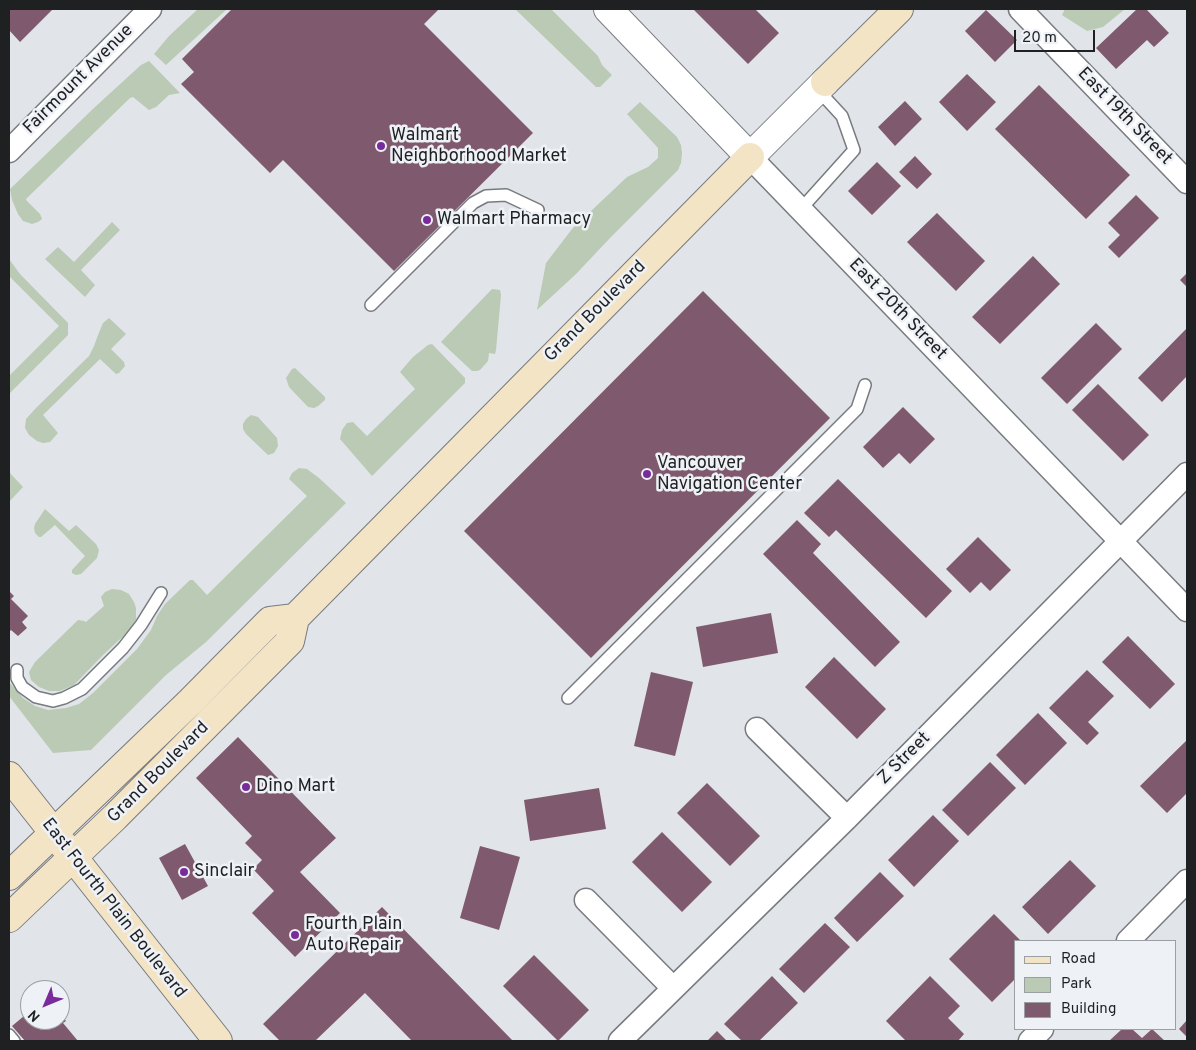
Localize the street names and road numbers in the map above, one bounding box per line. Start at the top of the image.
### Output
street label: Fairmount Avenue [20,21,138,139]
street label: East 19th Street [1072,64,1176,170]
street label: East 20th Street [843,255,951,365]
street label: Grand Boulevard [541,257,651,367]
street label: Grand Boulevard [104,718,214,828]
street label: Z Street [874,728,936,790]
street label: East Fourth Plain Boulevard [36,815,190,1003]

